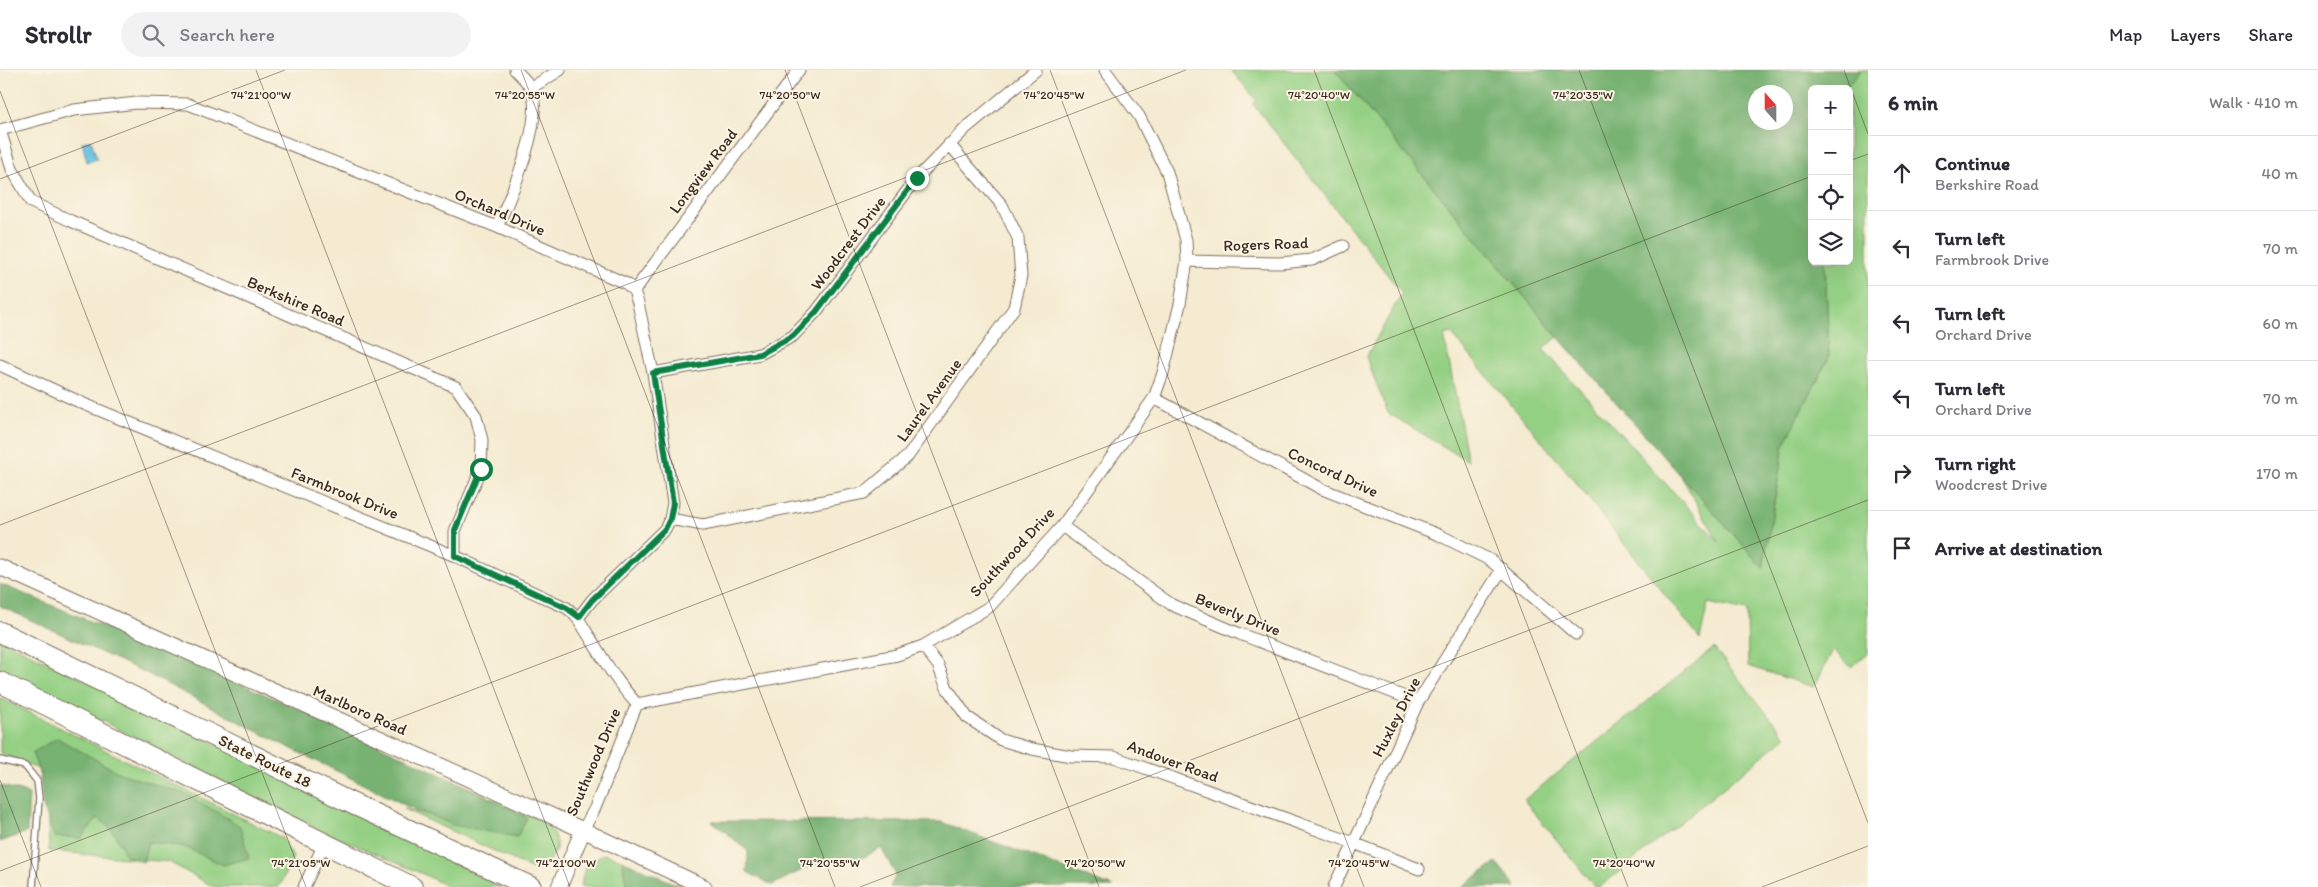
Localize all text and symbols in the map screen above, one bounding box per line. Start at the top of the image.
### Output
search box [121,12,471,57]
text: Strollr [25,20,91,49]
icon: search [139,21,167,49]
text: Search here [179,23,275,46]
text: Map [2109,24,2142,46]
text: Layers [2170,24,2220,46]
text: Share [2248,24,2293,46]
north arrow [1748,85,1793,130]
map controls [1808,85,1853,265]
button: + [1808,85,1853,130]
text: 74°21'00"W [231,88,291,102]
text: 74°20'55"W [495,88,555,102]
text: 74°20'50"W [760,88,820,102]
text: 74°20'45"W [1024,88,1084,102]
text: 74°20'40"W [1288,88,1350,102]
text: 74°20'35"W [1553,88,1613,102]
text: 6 min [1888,90,1938,115]
text: Walk · 410 m [2209,93,2298,112]
street label: Longview Road [665,124,741,217]
button: − [1808,130,1853,175]
text: Continue [1935,152,2010,175]
icon: ahead [1888,159,1916,187]
text: 40 m [2261,164,2298,183]
route end [906,167,929,190]
button: locate [1808,175,1853,220]
text: Berkshire Road [1935,175,2039,194]
street label: Orchard Drive [452,184,549,240]
street label: Woodcrest Drive [807,192,889,294]
button: layers [1808,220,1853,265]
text: Turn left [1935,227,2005,250]
street label: Rogers Road [1223,233,1309,255]
icon: left [1888,234,1916,262]
text: 70 m [2263,239,2298,258]
text: Farmbrook Drive [1935,250,2049,269]
street label: Berkshire Road [244,272,348,330]
text: Turn left [1935,302,2005,325]
icon: left [1888,309,1916,337]
text: 60 m [2263,314,2298,333]
text: Orchard Drive [1935,325,2032,344]
street label: Laurel Avenue [892,355,966,445]
text: Turn left [1935,377,2005,400]
icon: left [1888,384,1916,412]
text: 70 m [2263,389,2298,408]
text: Orchard Drive [1935,400,2032,419]
street label: Concord Drive [1285,443,1381,501]
text: Turn right [1935,452,2016,475]
route start [470,458,493,481]
icon: right [1888,459,1916,487]
street label: Farmbrook Drive [289,463,401,523]
text: 170 m [2256,464,2298,483]
text: Woodcrest Drive [1935,475,2047,494]
street label: Southwood Drive [966,503,1059,601]
icon: arrive [1888,534,1916,562]
text: Arrive at destination [1935,537,2102,560]
street label: Beverly Drive [1193,588,1283,640]
street label: Huxley Drive [1368,674,1424,760]
street label: Marlboro Road [310,681,410,739]
street label: Southwood Drive [562,705,624,819]
street label: State Route 18 [216,730,315,792]
street label: Andover Road [1125,736,1222,786]
text: 74°21'05"W [271,856,331,870]
text: 74°21'00"W [536,856,596,870]
text: 74°20'55"W [800,856,860,870]
text: 74°20'50"W [1065,856,1125,870]
text: 74°20'45"W [1329,856,1389,870]
text: 74°20'40"W [1593,856,1655,870]

